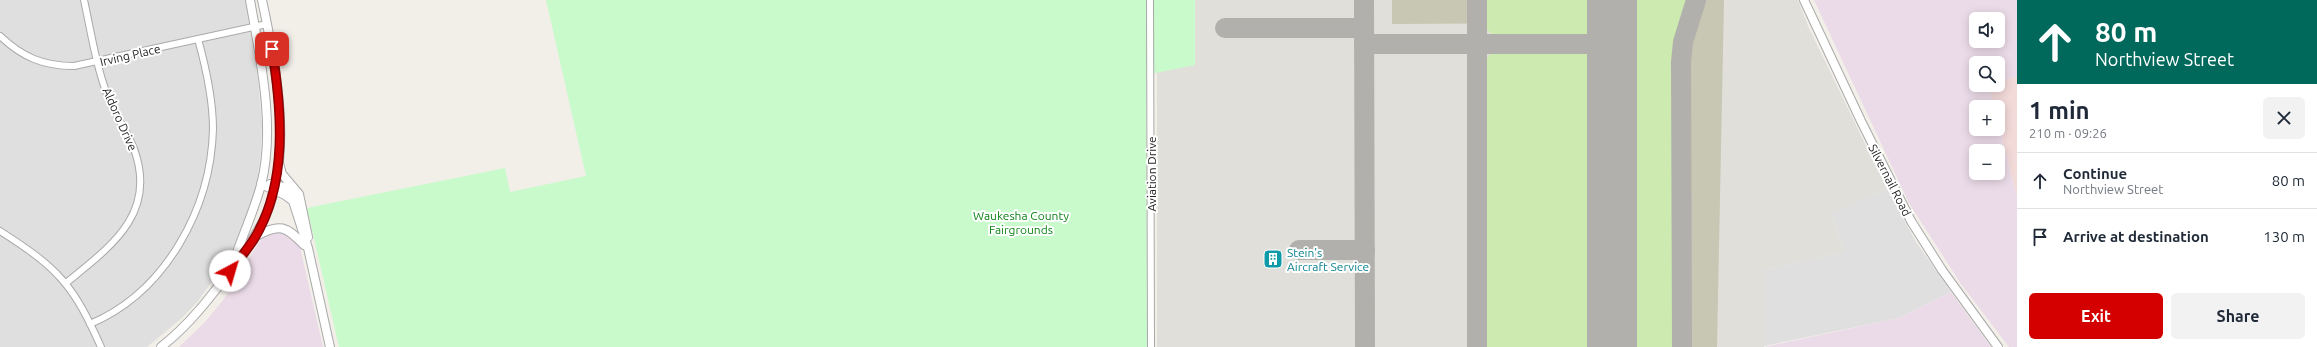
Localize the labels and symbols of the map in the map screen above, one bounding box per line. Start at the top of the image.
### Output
pin [255,32,289,66]
street label: Irving Place [98,42,162,68]
street label: Aldoro Drive [100,85,140,153]
street label: Aviation Drive [1145,136,1158,212]
street label: Silvernail Road [1866,142,1914,218]
park label: Waukesha County Fairgrounds [973,209,1069,236]
place label: Stein's Aircraft Service [1287,246,1369,273]
building icon: Stein's Aircraft Service [1262,248,1284,270]
position arrow [209,250,251,292]

